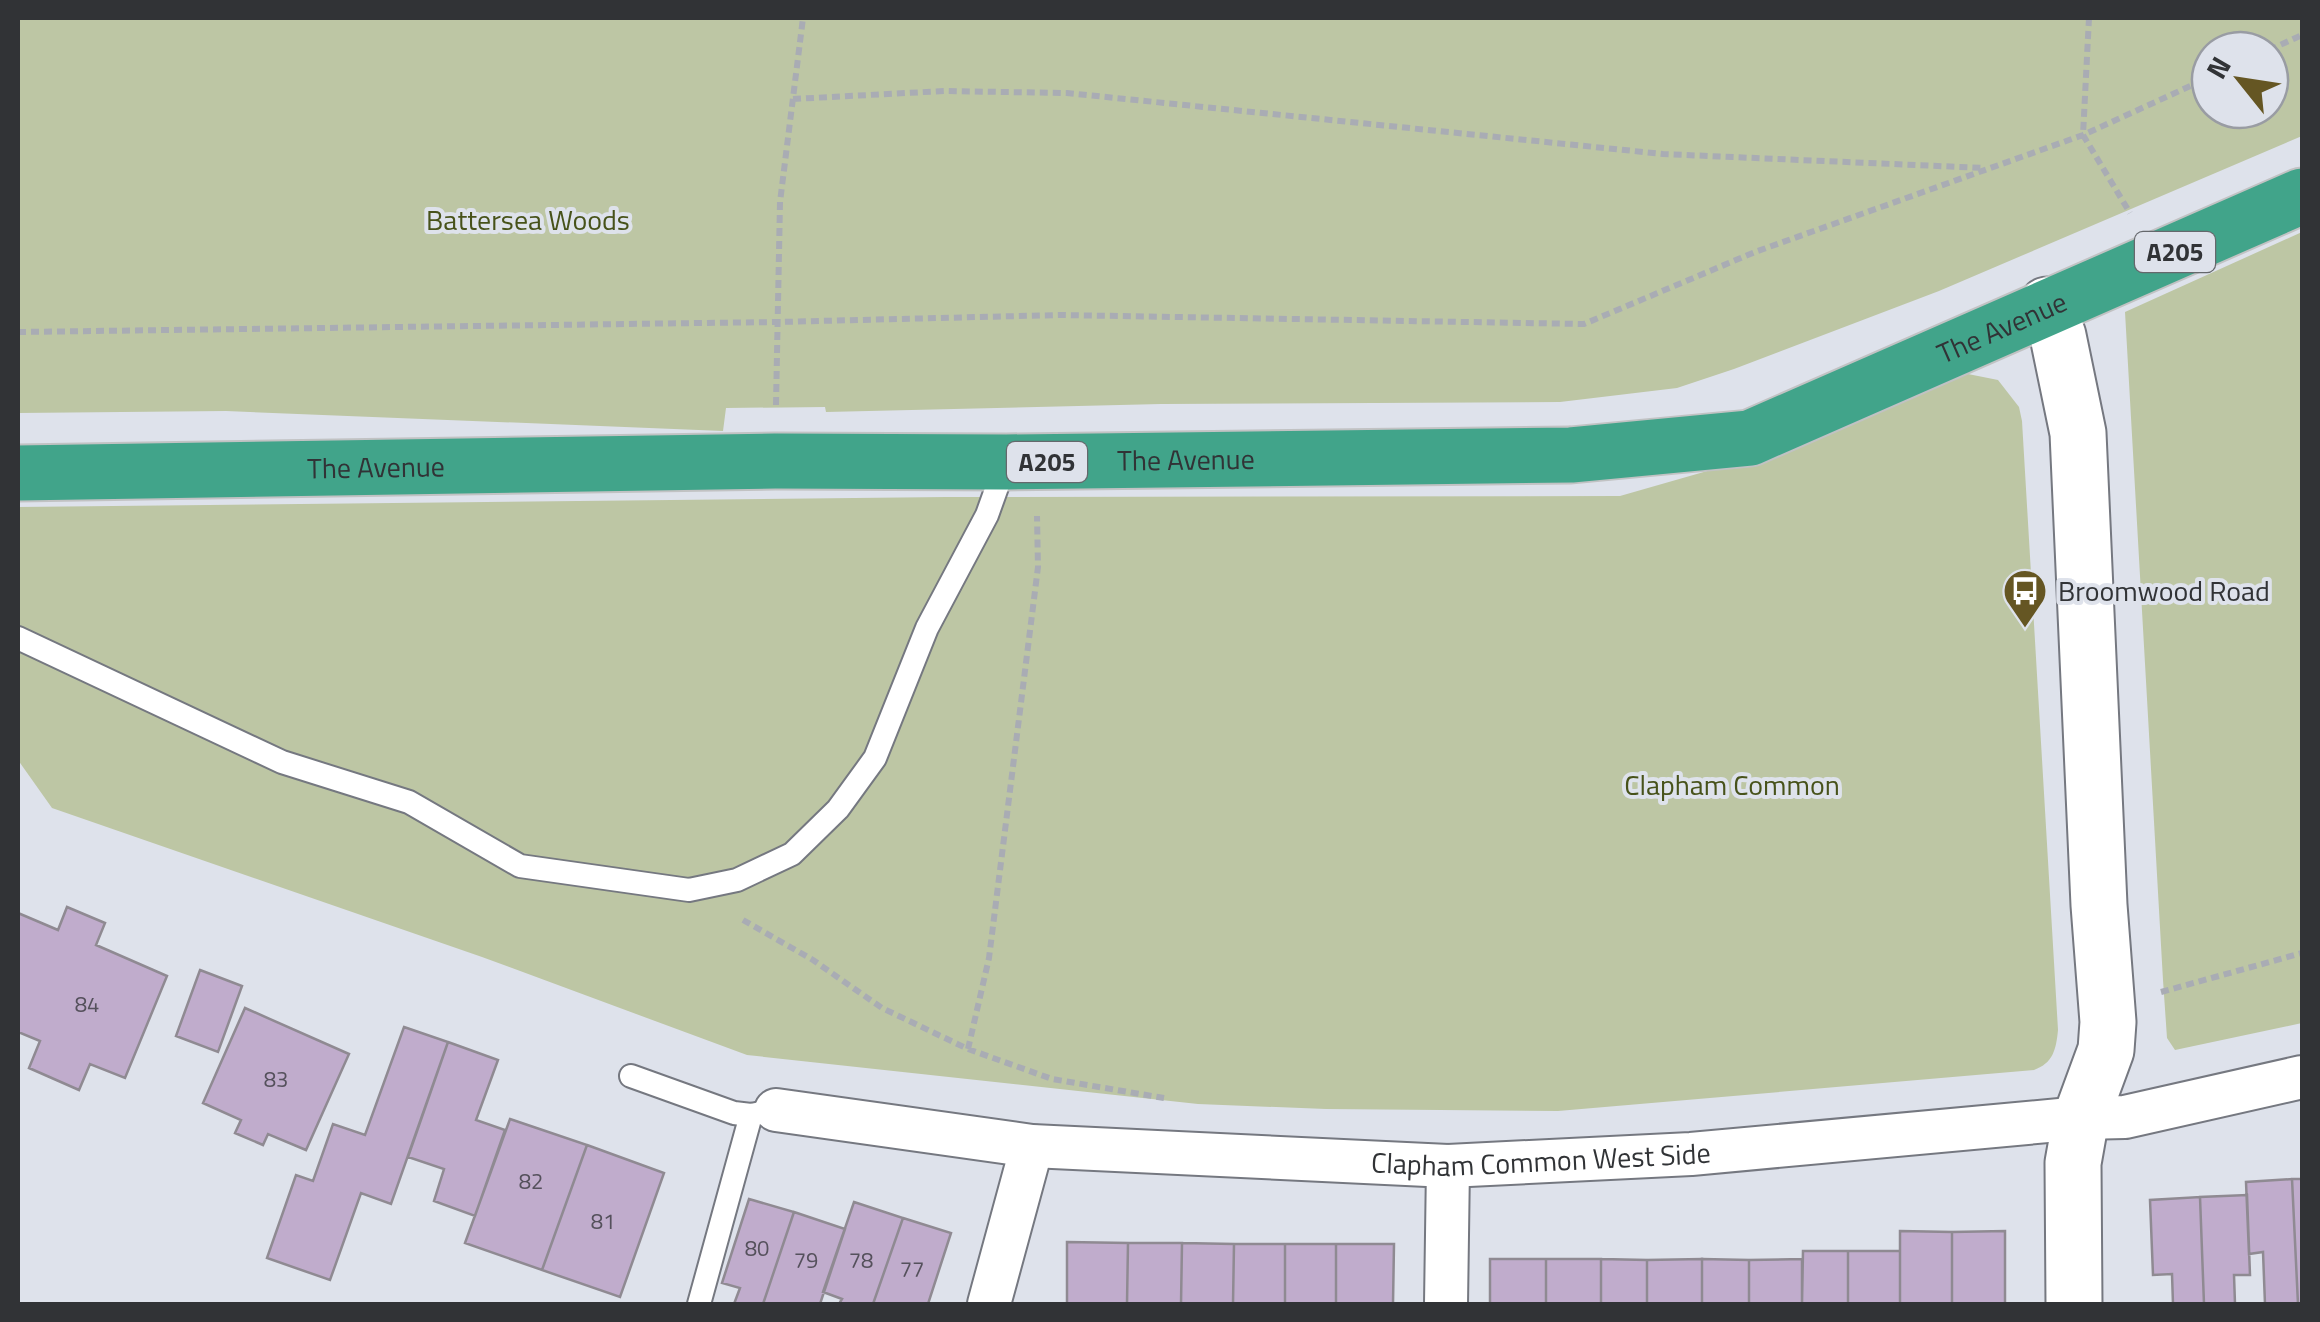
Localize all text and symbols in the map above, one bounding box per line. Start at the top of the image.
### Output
north arrow [2190,30,2290,130]
text: N [2194,48,2241,86]
park label: Battersea Woods [426,198,630,241]
road number: A205 [2135,232,2215,272]
street label: The Avenue [1930,280,2073,374]
street label: The Avenue [1117,437,1255,482]
road number: A205 [1007,442,1087,482]
street label: The Avenue [307,444,445,489]
bus stop icon: Broomwood Road [2002,568,2048,629]
place label: Broomwood Road [2058,569,2270,612]
park label: Clapham Common [1624,763,1840,806]
house number: 84 [75,987,99,1021]
house number: 83 [264,1062,288,1096]
street label: Clapham Common West Side [1370,1130,1712,1187]
house number: 82 [519,1164,543,1198]
house number: 81 [591,1204,615,1238]
house number: 80 [745,1231,769,1265]
house number: 79 [794,1243,818,1277]
house number: 78 [849,1243,873,1277]
house number: 77 [900,1252,924,1286]

